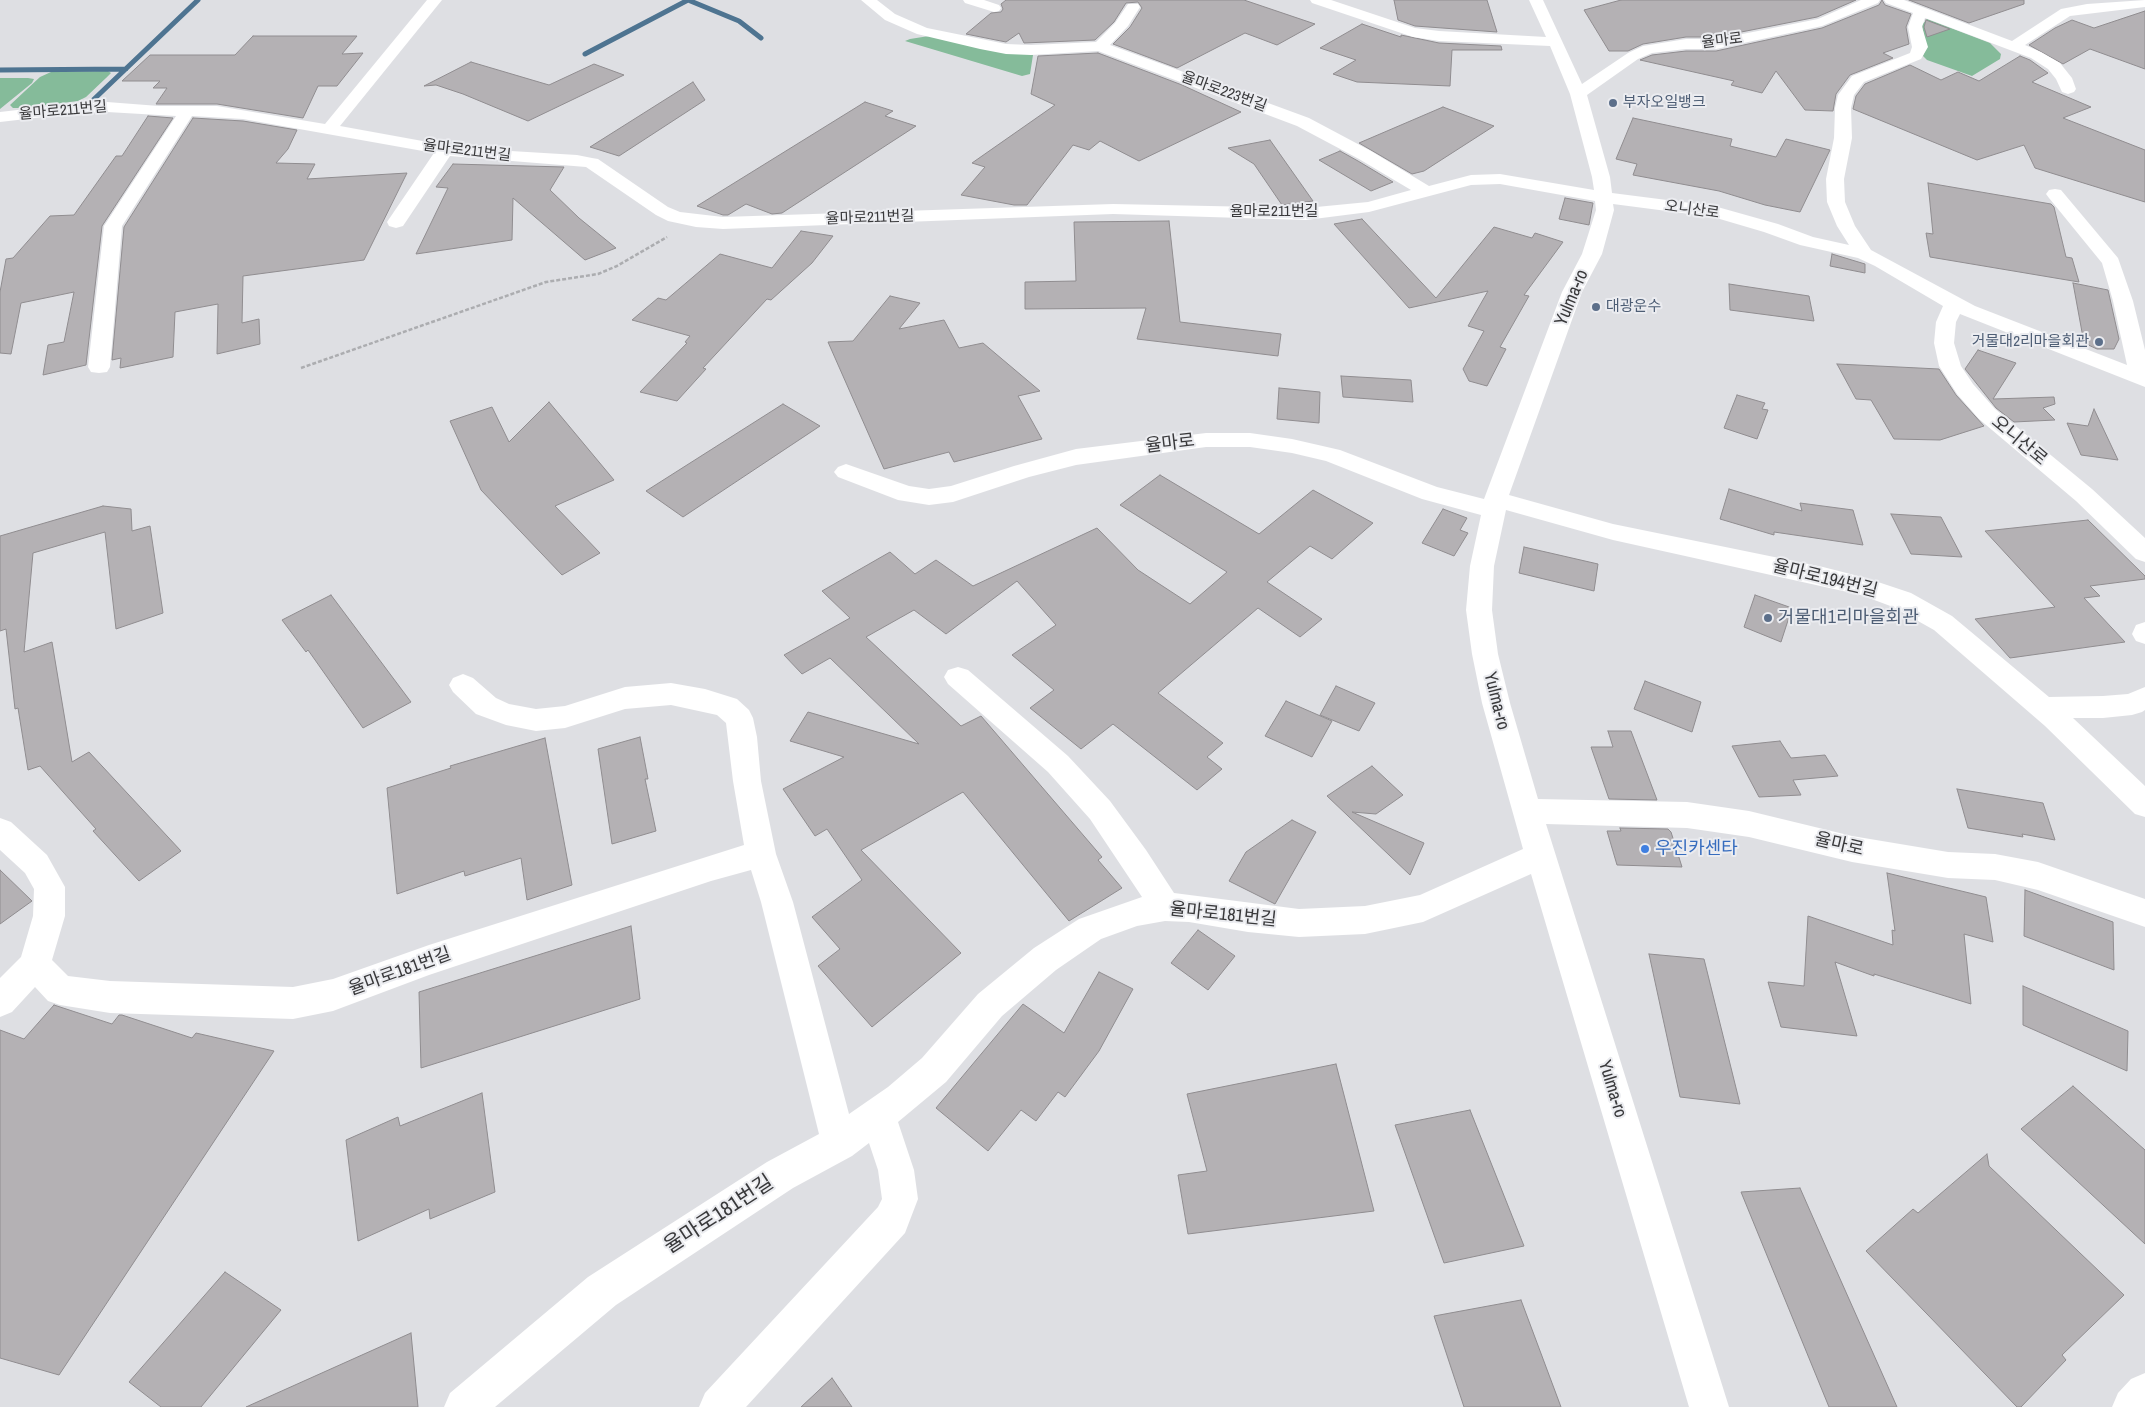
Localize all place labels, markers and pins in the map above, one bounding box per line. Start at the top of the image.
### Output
place label: 부자오일뱅크 [1623,94,1706,112]
marker: 부자오일뱅크 [1607,97,1619,109]
place label: 대광운수 [1606,298,1661,316]
marker: 대광운수 [1590,301,1602,313]
place label: 거물대2리마을회관 [1972,333,2089,351]
marker: 거물대2리마을회관 [2093,336,2105,348]
place label: 거물대1리마을회관 [1778,607,1919,629]
marker: 거물대1리마을회관 [1762,612,1774,624]
place label: 우진카센타 [1655,838,1738,860]
marker: 우진카센타 [1639,843,1651,855]

